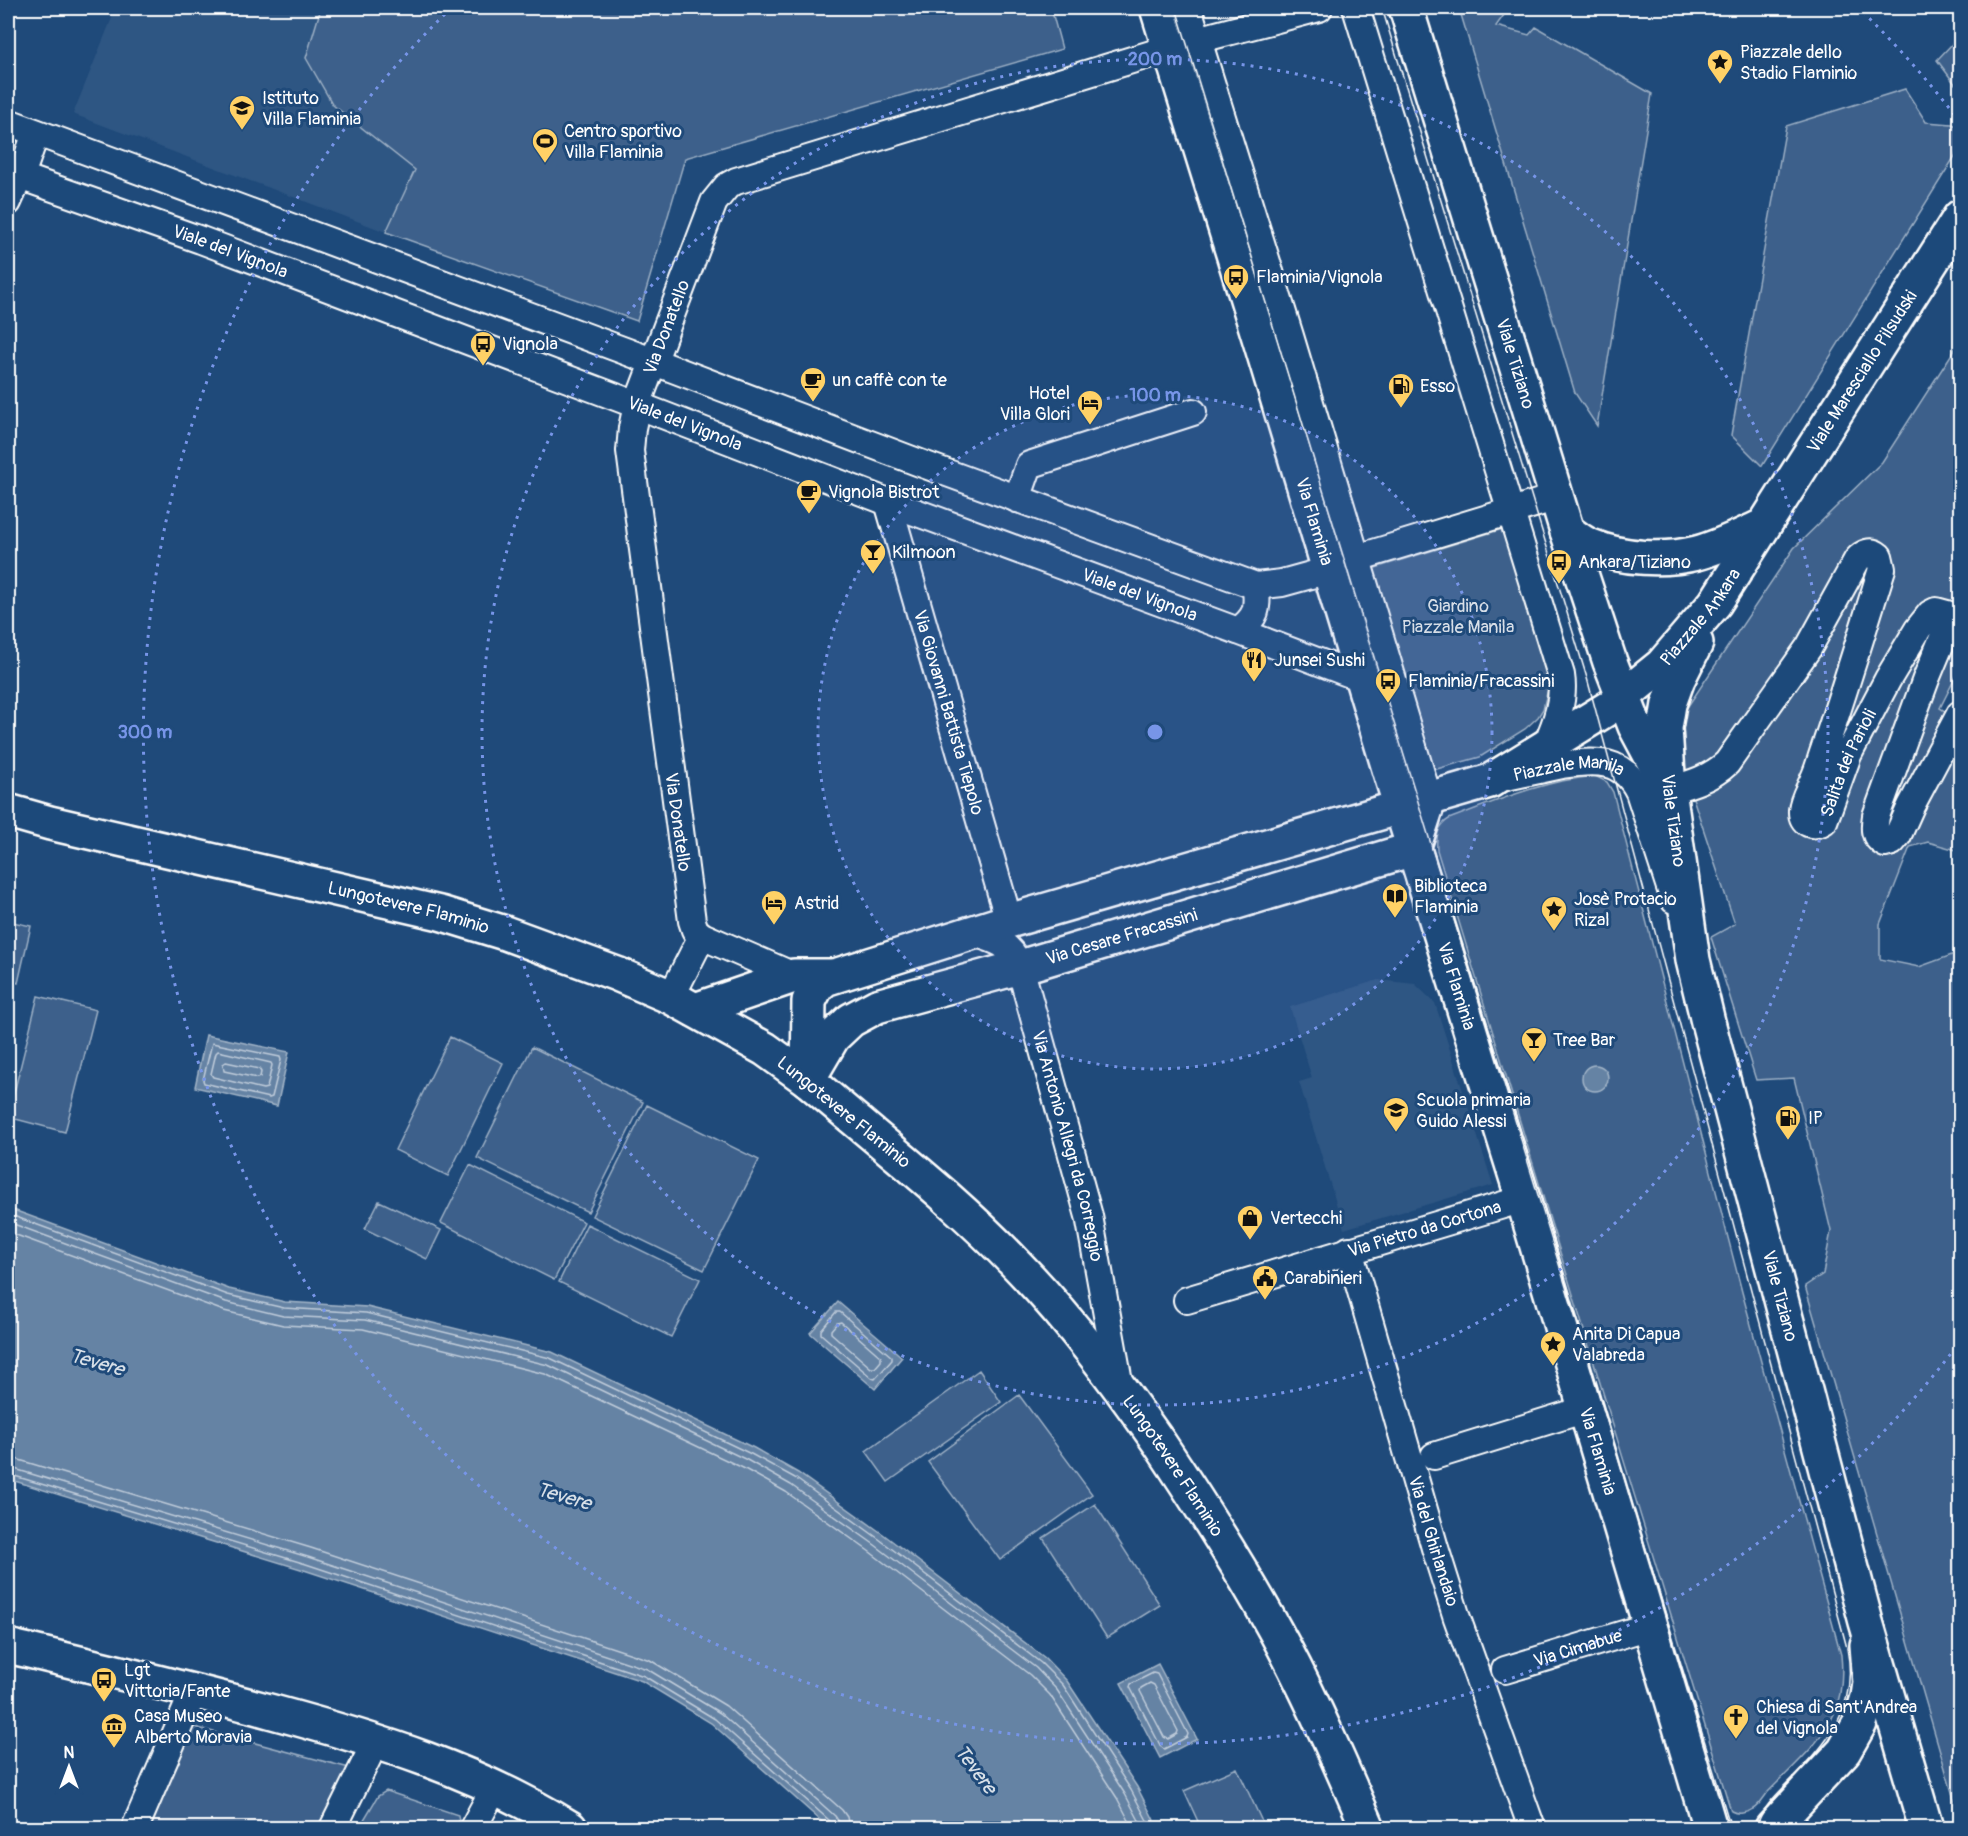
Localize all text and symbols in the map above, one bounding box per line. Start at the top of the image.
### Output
place label: Piazzale dello Stadio Flaminio [1740,41,1858,85]
place icon: Piazzale dello Stadio Flaminio [1705,47,1735,85]
text: 200 m [1128,48,1182,71]
place label: Istituto Villa Flaminia [262,87,361,131]
school or university icon: Istituto Villa Flaminia [227,93,257,131]
place label: Centro sportivo Villa Flaminia [564,120,682,164]
sports icon: Centro sportivo Villa Flaminia [530,126,560,164]
street label: Viale del Vignola [169,220,291,284]
bus stop icon: Flaminia/Vignola [1221,262,1251,300]
place label: Flaminia/Vignola [1256,266,1383,289]
street label: Via Donatello [639,276,696,378]
street label: Viale Maresciallo Pilsudski [1802,286,1923,458]
street label: Viale Tiziano [1490,316,1540,412]
bus stop icon: Vignola [468,329,498,367]
place label: Vignola [502,333,558,356]
cafe icon: un caffè con te [798,365,828,403]
place label: un caffè con te [832,369,947,392]
fuel station icon: Esso [1386,371,1416,409]
place label: Esso [1420,375,1455,398]
place label: Hotel Villa Glori [1000,382,1070,426]
text: 100 m [1129,384,1181,407]
hotel icon: Hotel Villa Glori [1075,388,1105,426]
street label: Viale del Vignola [624,391,745,457]
street label: Via Flaminia [1290,475,1338,568]
cafe icon: Vignola Bistrot [794,477,824,515]
place label: Vignola Bistrot [828,481,940,504]
bar icon: Kilmoon [858,537,888,575]
place label: Kilmoon [892,541,956,564]
bus stop icon: Ankara/Tiziano [1544,547,1574,585]
place label: Ankara/Tiziano [1578,551,1691,574]
street label: Viale del Vignola [1078,563,1200,627]
street label: Piazzale Ankara [1655,564,1746,671]
park label: Giardino Piazzale Manila [1402,595,1514,639]
street label: Via Giovanni Battista Tiepolo [908,607,989,818]
restaurant icon: Junsei Sushi [1239,645,1269,683]
place label: Junsei Sushi [1274,649,1365,672]
bus stop icon: Flaminia/Fracassini [1373,666,1403,704]
place label: Flaminia/Fracassini [1408,670,1554,693]
street label: Salita dei Parioli [1816,705,1882,820]
text: 300 m [118,721,172,744]
centre of rings [1145,722,1165,742]
street label: Piazzale Manila [1511,751,1629,787]
street label: Via Donatello [659,771,696,873]
street label: Viale Tiziano [1656,773,1691,869]
place label: Biblioteca Flaminia [1414,875,1487,919]
street label: Lungotevere Flaminio [325,876,492,940]
library icon: Biblioteca Flaminia [1380,881,1410,919]
hotel icon: Astrid [759,888,789,926]
place label: Josè Protacio Rizal [1574,888,1677,932]
place label: Astrid [794,892,839,915]
place icon: Josè Protacio Rizal [1539,894,1569,932]
street label: Via Cesare Fracassini [1043,903,1200,971]
street label: Via Flaminia [1432,940,1481,1033]
bar icon: Tree Bar [1519,1025,1549,1063]
street label: Via Antonio Allegri da Correggio [1026,1028,1108,1264]
place label: Tree Bar [1553,1029,1616,1052]
street label: Lungotevere Flaminio [772,1051,916,1174]
place label: Scuola primaria Guido Alessi [1416,1089,1531,1133]
school or university icon: Scuola primaria Guido Alessi [1381,1095,1411,1133]
fuel station icon: IP [1773,1103,1803,1141]
place label: IP [1808,1107,1823,1130]
street label: Via Pietro da Cortona [1345,1195,1504,1263]
shop icon: Vertecchi [1235,1203,1265,1241]
place label: Vertecchi [1270,1207,1342,1230]
street label: Viale Tiziano [1757,1248,1803,1344]
public building icon: Carabinieri [1250,1263,1280,1301]
place label: Carabinieri [1284,1267,1362,1290]
place label: Anita Di Capua Valabreda [1572,1323,1680,1367]
place icon: Anita Di Capua Valabreda [1538,1329,1568,1367]
water label: Tevere [67,1343,129,1383]
street label: Lungotevere Flaminio [1117,1391,1228,1541]
street label: Via Flaminia [1574,1405,1621,1498]
street label: Via del Ghirlandaio [1403,1473,1464,1609]
water label: Tevere [534,1477,596,1517]
street label: Via Cimabue [1531,1624,1625,1673]
place label: Lgt Vittoria/Fante [124,1659,230,1703]
bus stop icon: Lgt Vittoria/Fante [89,1665,119,1703]
place label: Chiesa di Sant'Andrea del Vignola [1756,1696,1917,1740]
church icon: Chiesa di Sant'Andrea del Vignola [1721,1702,1751,1740]
place label: Casa Museo Alberto Moravia [134,1705,252,1749]
museum icon: Casa Museo Alberto Moravia [99,1711,129,1749]
north arrow [39,1737,99,1797]
water label: Tevere [949,1740,1003,1801]
text: N [64,1743,75,1763]

